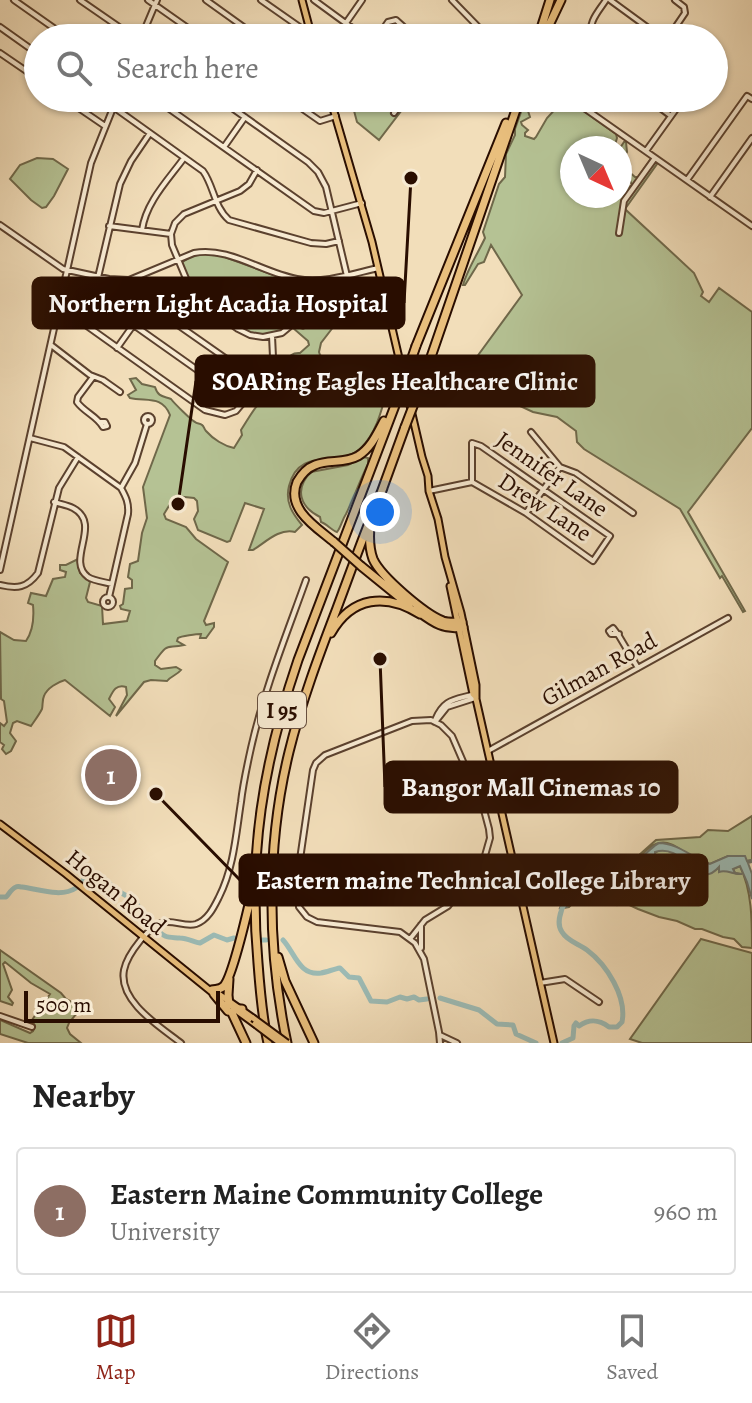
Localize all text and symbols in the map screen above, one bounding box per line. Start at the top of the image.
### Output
search box [24,24,728,112]
icon: search [52,46,96,90]
text: Search here [116,48,259,88]
north arrow [560,136,632,208]
callout: Northern Light Acadia Hospital [33,278,404,328]
text: Northern Light Acadia Hospital [48,286,388,321]
callout: SOARing Eagles Healthcare Clinic [196,356,594,406]
text: SOARing Eagles Healthcare Clinic [212,364,578,399]
street label: Jennifer Lane [490,424,614,524]
street label: Drew Lane [492,465,598,549]
your location [360,492,400,532]
street label: Gilman Road [536,624,662,714]
road number: I 95 [258,692,306,728]
pin: 1 [85,745,137,805]
callout: Bangor Mall Cinemas 10 [385,762,677,812]
text: Bangor Mall Cinemas 10 [401,770,661,805]
street label: Hogan Road [59,842,173,942]
callout: Eastern maine Technical College Library [240,855,707,905]
text: Eastern maine Technical College Library [256,863,691,898]
scale bar [24,987,220,1023]
text: 500 m [36,990,92,1020]
text: Nearby [32,1072,135,1119]
text: Eastern Maine Community College [110,1174,543,1214]
text: 1 [55,1194,65,1229]
text: 960 m [654,1194,718,1229]
text: University [110,1214,220,1249]
tab: Map [94,1309,138,1387]
tab: Directions [325,1309,419,1387]
tab: Saved [606,1309,658,1387]

